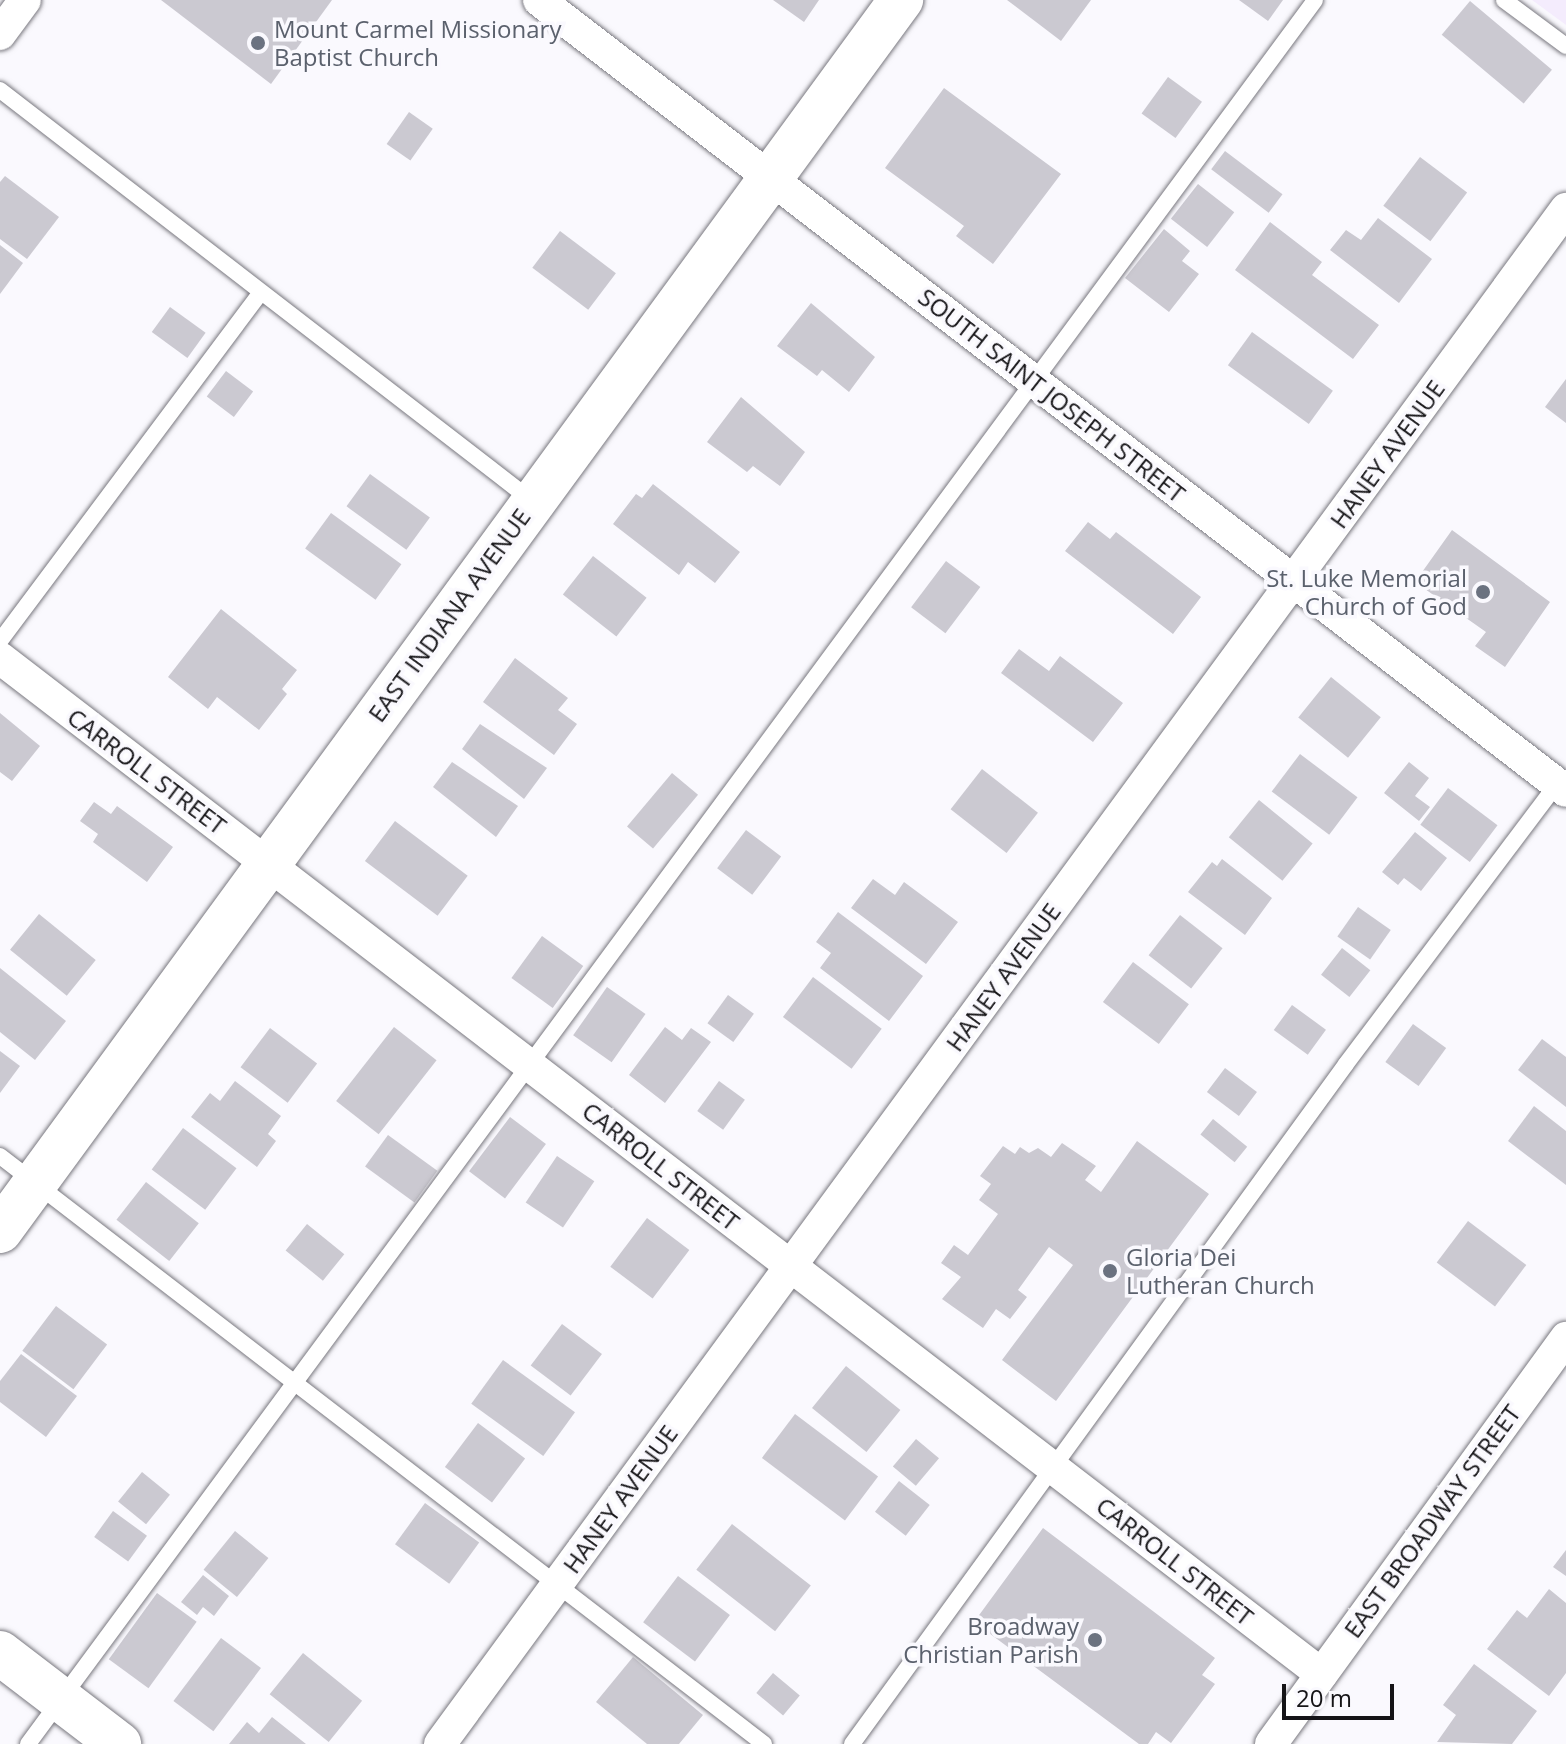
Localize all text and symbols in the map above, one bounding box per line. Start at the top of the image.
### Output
place label: Mount Carmel Missionary Baptist Church [274,15,561,71]
marker: Mount Carmel Missionary Baptist Church [249,34,267,52]
street label: SOUTH SAINT JOSEPH STREET [913,282,1191,508]
street label: HANEY AVENUE [1324,374,1450,534]
street label: EAST INDIANA AVENUE [362,503,536,727]
place label: St. Luke Memorial Church of God [1266,564,1467,620]
marker: St. Luke Memorial Church of God [1474,583,1492,601]
street label: CARROLL STREET [62,702,232,840]
street label: HANEY AVENUE [940,897,1066,1057]
street label: CARROLL STREET [577,1096,745,1236]
place label: Gloria Dei Lutheran Church [1126,1243,1315,1299]
marker: Gloria Dei Lutheran Church [1101,1262,1119,1280]
street label: EAST BROADWAY STREET [1338,1399,1526,1643]
street label: HANEY AVENUE [557,1419,683,1579]
street label: CARROLL STREET [1091,1491,1259,1631]
place label: Broadway Christian Parish [903,1612,1079,1668]
marker: Broadway Christian Parish [1086,1631,1104,1649]
scale bar [1286,1668,1398,1718]
text: 20 m [1296,1681,1352,1714]

